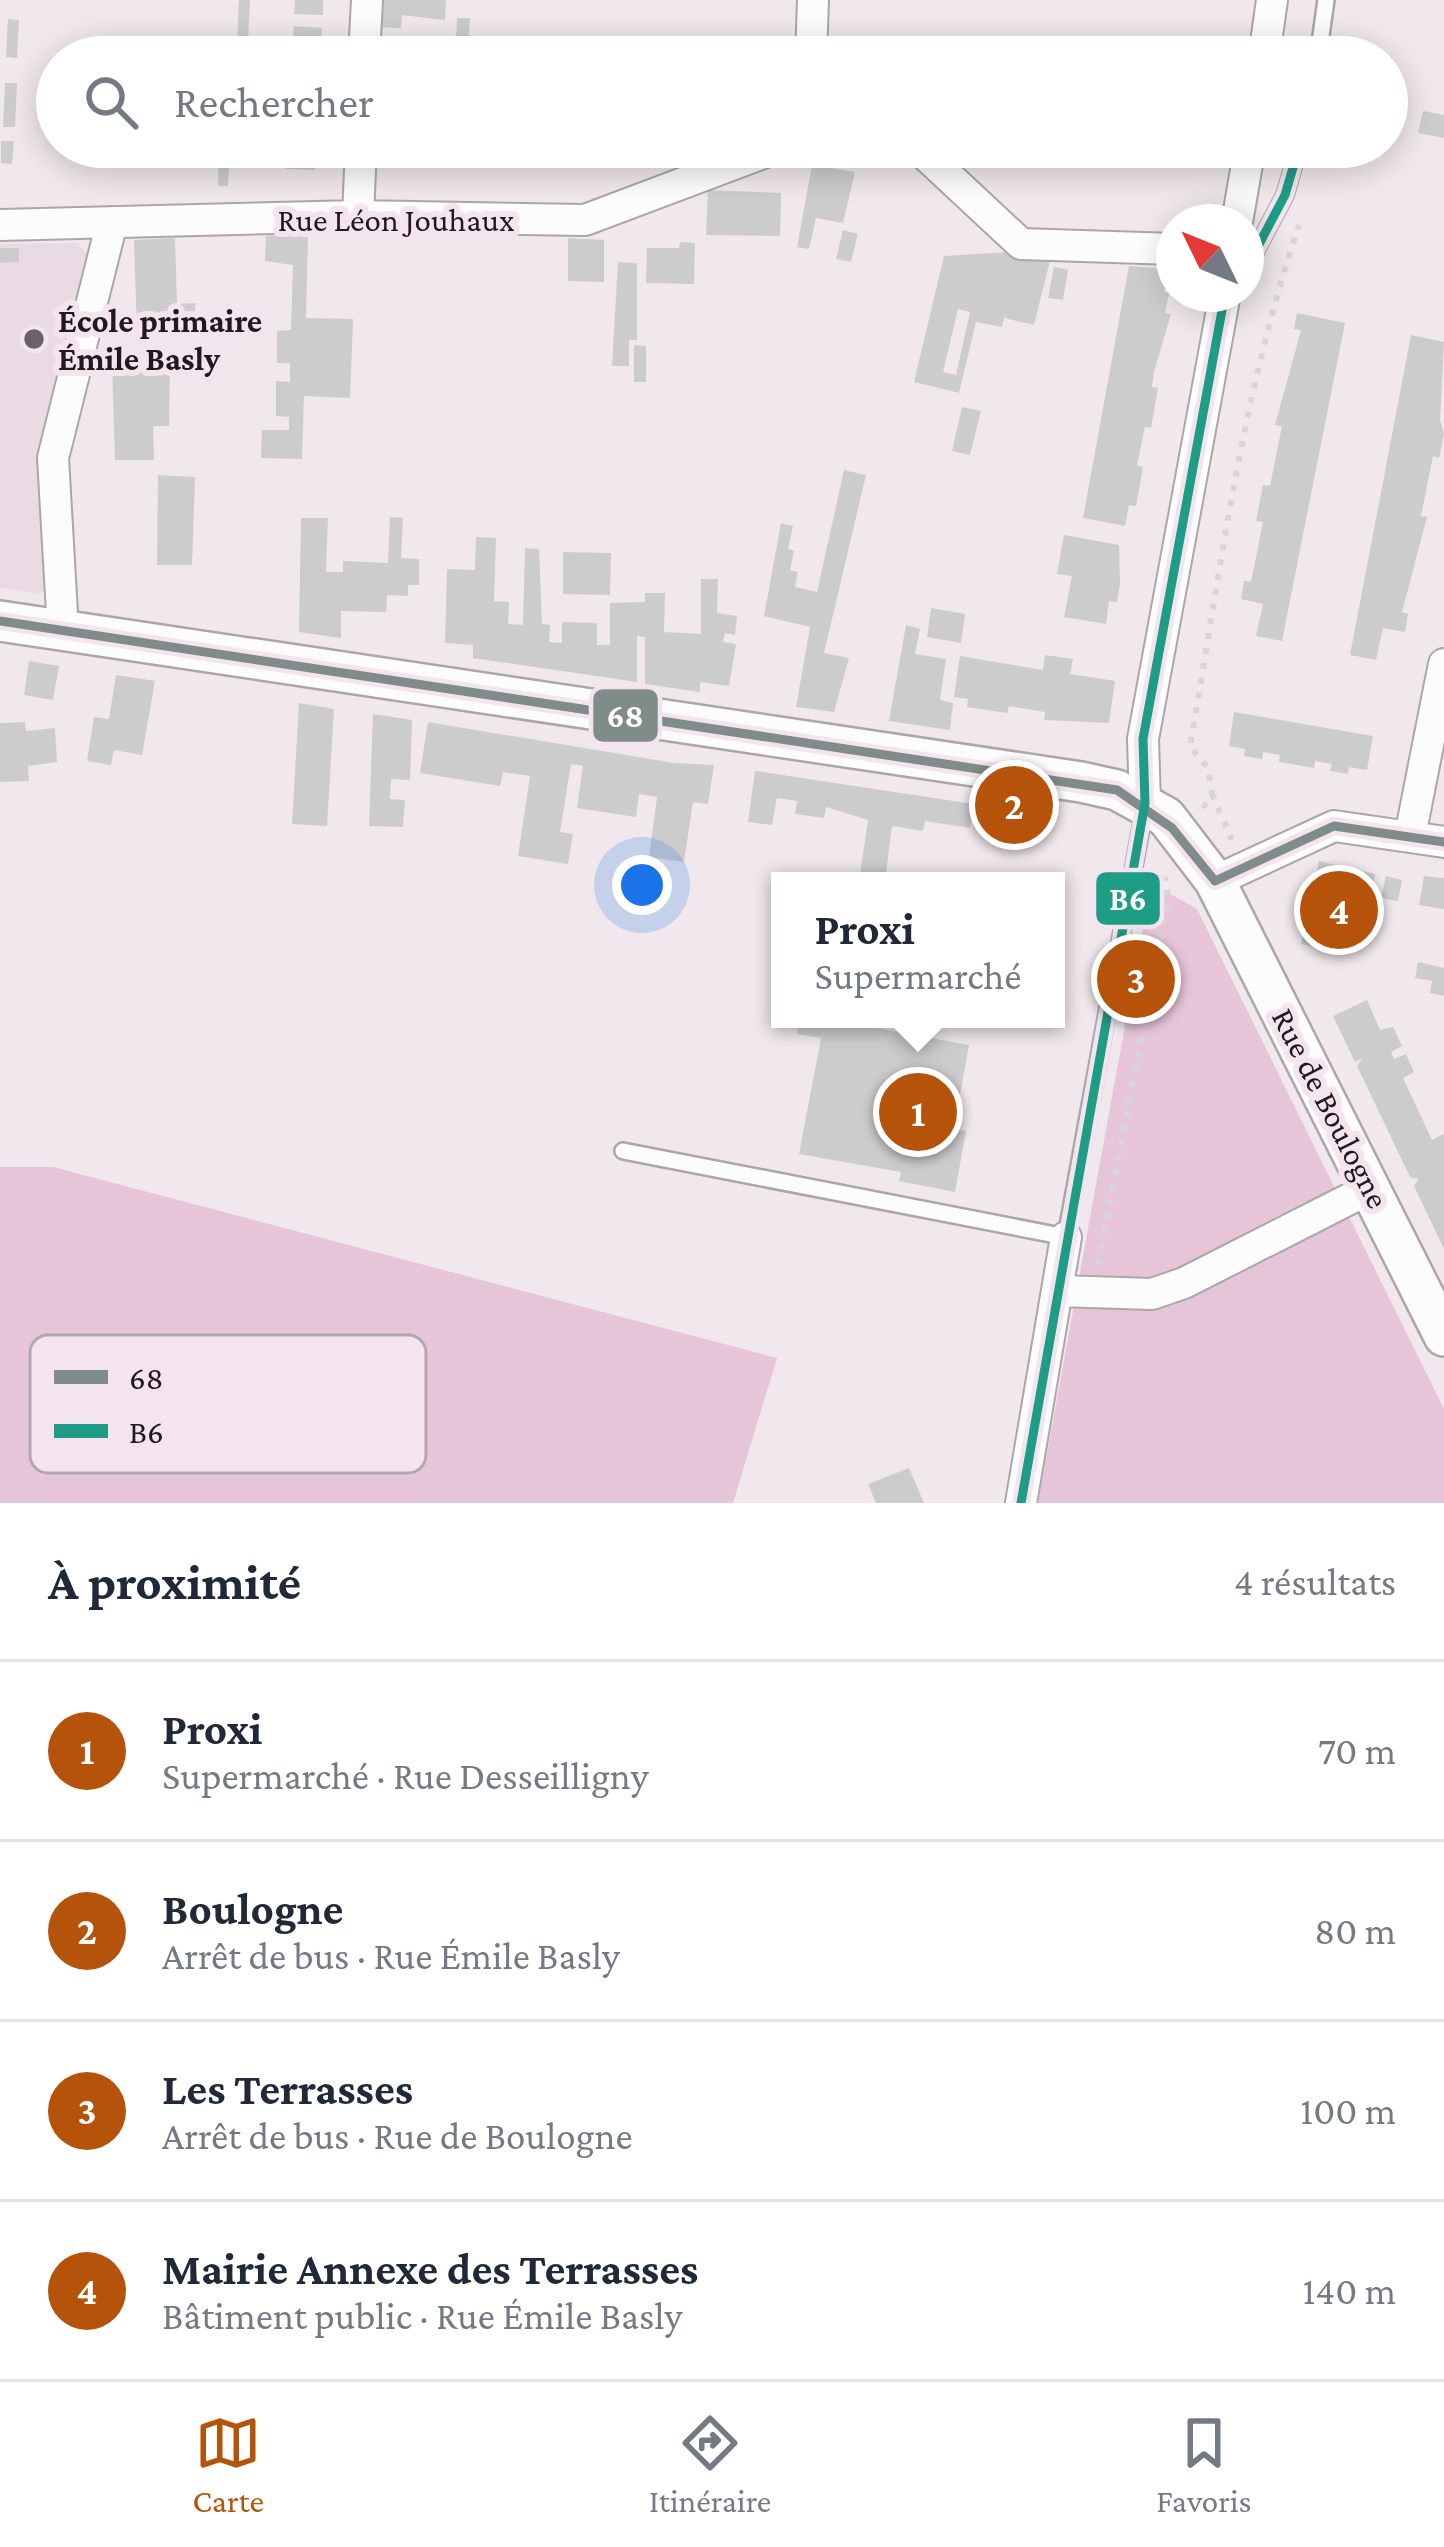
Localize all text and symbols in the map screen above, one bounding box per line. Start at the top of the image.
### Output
search box [36,36,1408,168]
icon: search [78,69,144,135]
text: Rechercher [174,77,374,127]
street label: Rue Léon Jouhaux [278,201,514,238]
north arrow [1156,204,1264,312]
place label: École primaire Émile Basly [58,302,262,377]
marker: École primaire Émile Basly [21,326,47,352]
line badge: 68 [591,687,660,744]
text: 68 [606,697,644,734]
pin: 2 [975,760,1053,850]
your location [612,855,672,915]
pin: 4 [1300,865,1378,955]
line badge: B6 [1094,870,1162,927]
popup [771,872,1065,1028]
text: B6 [1109,880,1147,917]
text: Proxi [815,904,915,954]
pin: 3 [1097,934,1175,1024]
text: Supermarché [815,954,1021,997]
street label: Rue de Boulogne [1265,1002,1397,1214]
pin: 1 [879,1067,957,1157]
legend [30,1335,426,1473]
text: 68 [129,1359,164,1396]
text: B6 [129,1413,164,1450]
text: À proximité [48,1553,301,1610]
text: 4 résultats [1234,1560,1396,1603]
text: Proxi [162,1704,262,1754]
text: 1 [80,1729,94,1772]
text: 70 m [1318,1729,1396,1772]
text: Supermarché · Rue Desseilligny [162,1754,649,1797]
text: Boulogne [162,1884,343,1934]
text: 2 [77,1909,97,1952]
text: 80 m [1314,1909,1396,1952]
text: Arrêt de bus · Rue Émile Basly [162,1934,620,1977]
text: Les Terrasses [162,2064,413,2114]
text: 3 [77,2089,97,2132]
text: 100 m [1300,2089,1396,2132]
text: Arrêt de bus · Rue de Boulogne [162,2114,633,2157]
text: Mairie Annexe des Terrasses [162,2244,698,2294]
text: 4 [76,2269,98,2312]
text: 140 m [1302,2269,1396,2312]
text: Bâtiment public · Rue Émile Basly [162,2294,683,2337]
tab: Carte [192,2410,264,2519]
tab: Itinéraire [649,2410,771,2519]
tab: Favoris [1156,2410,1252,2519]

